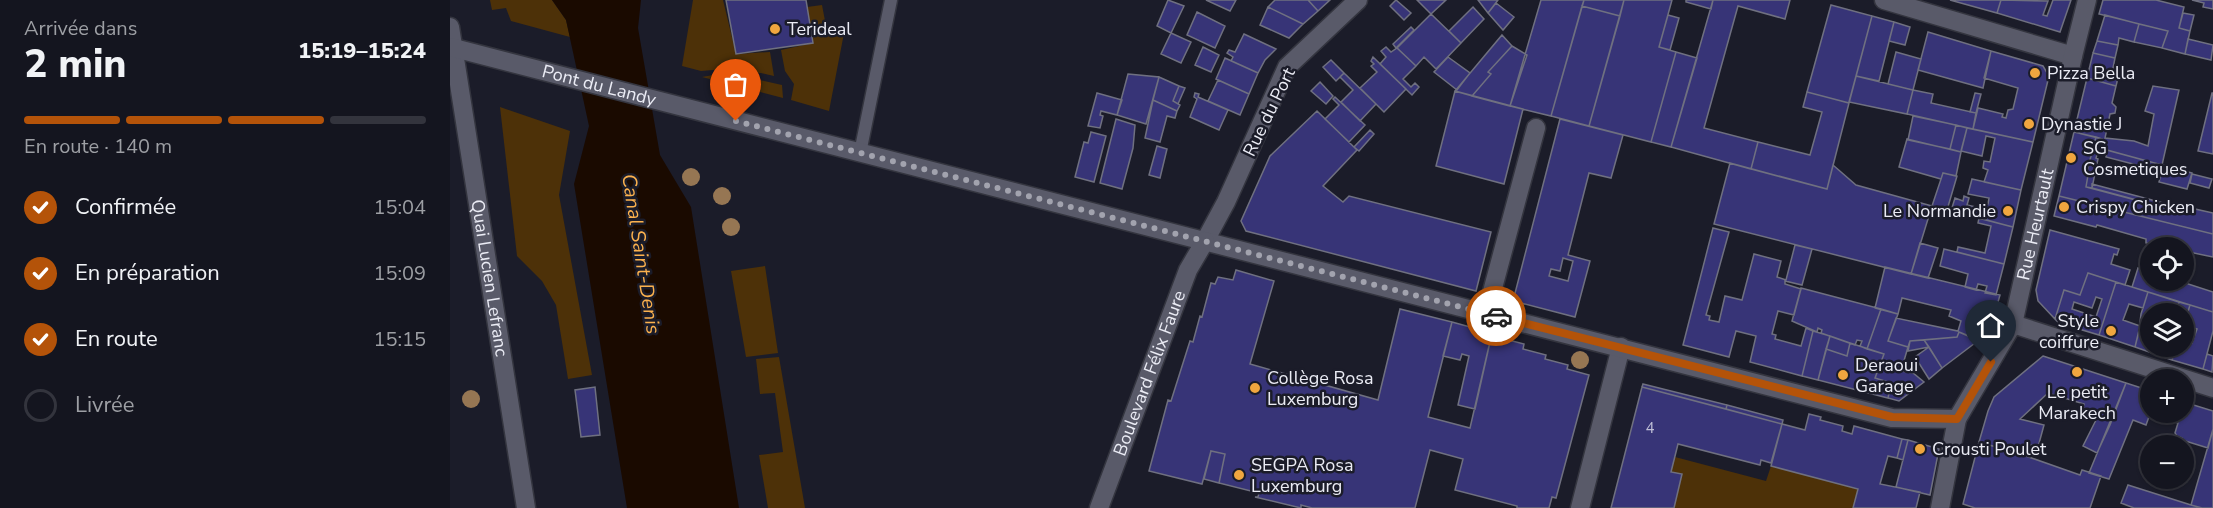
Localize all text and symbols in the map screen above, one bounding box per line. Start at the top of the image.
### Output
text: Arrivée dans [24,15,137,42]
place label: Terideal [787,17,852,41]
marker: Terideal [768,22,782,36]
text: 15:19–15:24 [298,36,426,66]
text: 2 min [24,38,127,91]
street label: Pont du Landy [540,59,659,112]
pin [710,59,761,121]
place label: Pizza Bella [2047,61,2135,85]
street label: Rue du Port [1237,63,1301,160]
marker: Pizza Bella [2028,66,2042,80]
icon: bag [719,68,752,101]
place label: Dynastie J [2041,112,2122,136]
marker: Dynastie J [2022,117,2036,131]
text: En route · 140 m [24,133,172,160]
place label: SG Cosmetiques [2083,136,2187,181]
marker: SG Cosmetiques [2064,151,2078,165]
street label: Rue Heurtault [2011,165,2060,283]
water label: Canal Saint-Denis [615,172,667,336]
icon: check [24,191,57,224]
text: Confirmée [75,192,176,222]
text: 15:04 [373,194,426,221]
place label: Crispy Chicken [2076,195,2195,219]
street label: Quai Lucien Lefranc [465,198,514,358]
place label: Le Normandie [1883,199,1996,223]
marker: Crispy Chicken [2057,200,2071,214]
marker: Le Normandie [2001,204,2015,218]
map controls [2140,237,2194,489]
button: locate [2140,237,2194,291]
icon: check [24,257,57,290]
text: En préparation [75,258,220,288]
text: 15:09 [373,260,426,287]
courier [1466,286,1526,346]
street label: Boulevard Félix Faure [1108,287,1191,459]
icon: car [1480,300,1513,333]
pin [1965,300,2016,362]
button: layers [2140,303,2194,357]
icon: home [1974,309,2007,342]
place label: Style coiffure [2039,309,2099,354]
icon: check [24,323,57,356]
text: En route [75,324,158,354]
marker: Style coiffure [2104,324,2118,338]
text: 15:15 [373,326,426,353]
place label: Deraoui Garage [1855,353,1918,398]
marker: Le petit Marakech [2070,365,2084,379]
place label: Collège Rosa Luxemburg [1267,366,1373,411]
marker: Deraoui Garage [1836,368,1850,382]
button: + [2140,369,2194,423]
place label: Le petit Marakech [2038,380,2116,425]
marker: Collège Rosa Luxemburg [1248,381,1262,395]
text: Livrée [75,390,135,420]
house number: 4 [1645,418,1655,438]
button: − [2140,435,2194,489]
place label: Crousti Poulet [1932,437,2047,461]
marker: Crousti Poulet [1913,442,1927,456]
place label: SEGPA Rosa Luxemburg [1251,453,1353,498]
marker: SEGPA Rosa Luxemburg [1232,468,1246,482]

